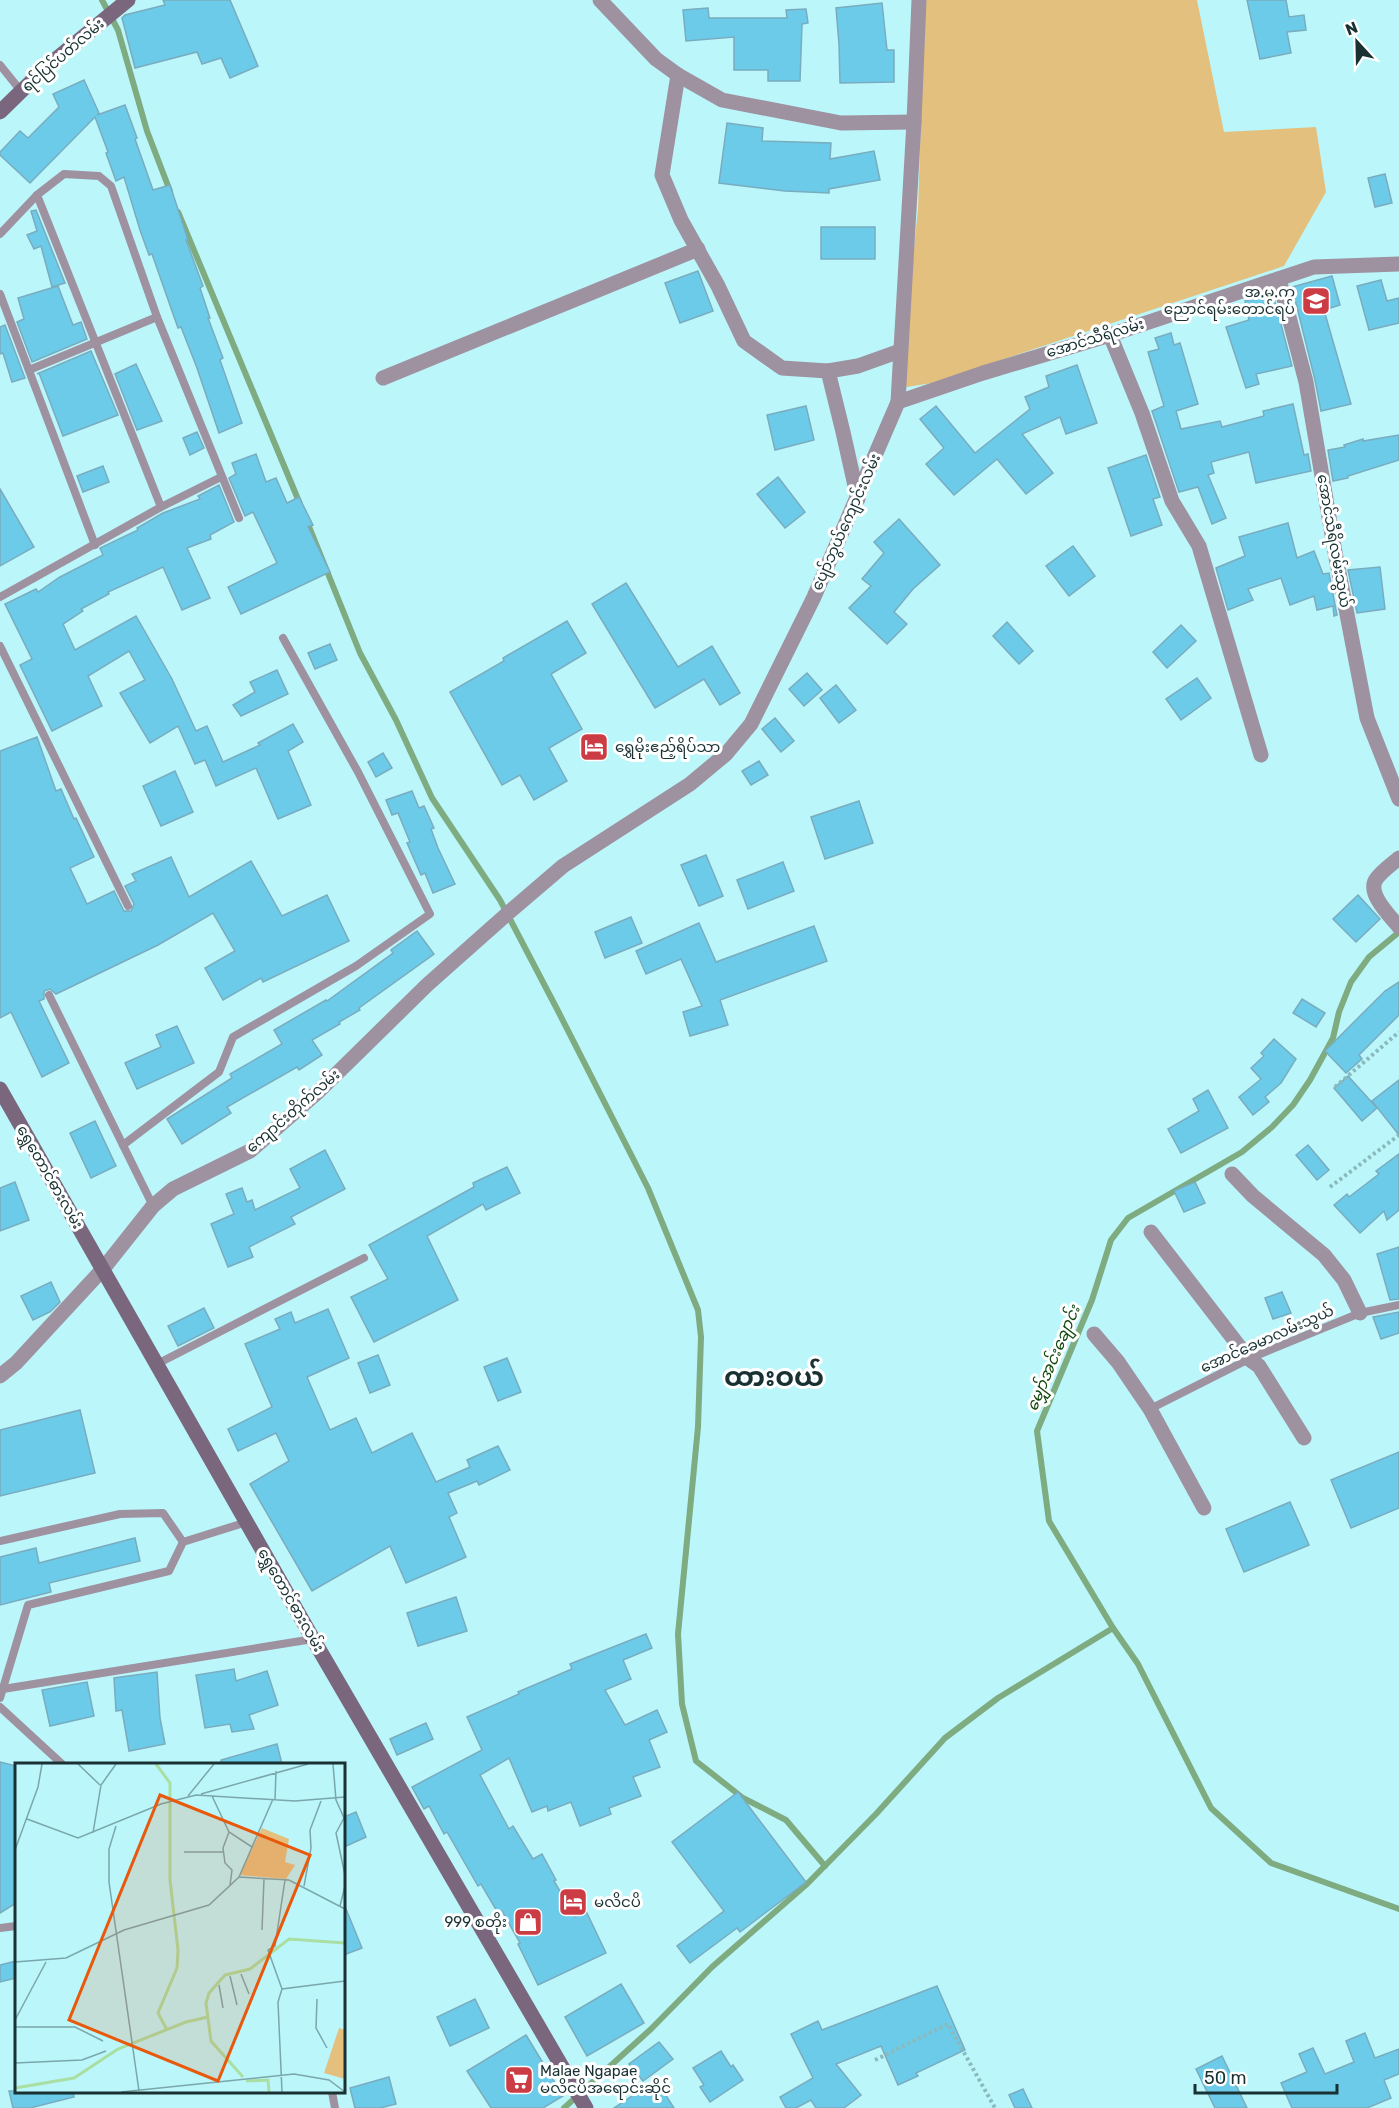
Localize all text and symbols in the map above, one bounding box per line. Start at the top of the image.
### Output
north arrow [1327,12,1387,72]
street label: ရင်ပြင်ပတ်လမ်း [18,14,110,98]
text: N [1343,18,1360,40]
place label: အ.မ.က ညောင်ရမ်းတောင်ရပ် [1164,283,1295,321]
school or university icon: အ.မ.က ညောင်ရမ်းတောင်ရပ် [1300,285,1332,317]
street label: အောင်သီရိလမ်း [1044,314,1147,364]
street label: ပျော်ဘွယ်ကျောင်းလမ်း [807,450,887,594]
street label: အောင်သီရိလမ်းသွယ် [1310,473,1356,610]
hotel icon: ရွှေမိုးဧည့်ရိပ်သာ [578,731,610,763]
place label: ရွှေမိုးဧည့်ရိပ်သာ [615,737,720,759]
street label: ကျောင်းတိုက်လမ်း [242,1065,345,1159]
street label: ရွှေတောင်ဓားလမ်း [10,1121,88,1234]
water label: မျှော်အင်းချောင်း [1020,1300,1088,1415]
street label: အောင်ခေမာလမ်းသွယ် [1197,1300,1337,1378]
district label: ထားဝယ် [724,1358,824,1393]
street label: ရွှေတောင်ဓားလမ်း [251,1544,329,1657]
inset map [15,1763,345,2093]
hotel icon: မလိငပိ [557,1886,589,1918]
place label: မလိငပိ [594,1892,641,1911]
shop icon: 999 စတိုး [512,1906,544,1938]
place label: 999 စတိုး [444,1912,507,1934]
scale bar [1195,2057,1338,2095]
place label: Malae Ngapae မလိငပိအရောင်းဆိုင် [540,2062,671,2100]
supermarket icon: Malae Ngapae မလိငပိအရောင်းဆိုင် [503,2064,535,2096]
text: 50 m [1204,2067,1247,2089]

